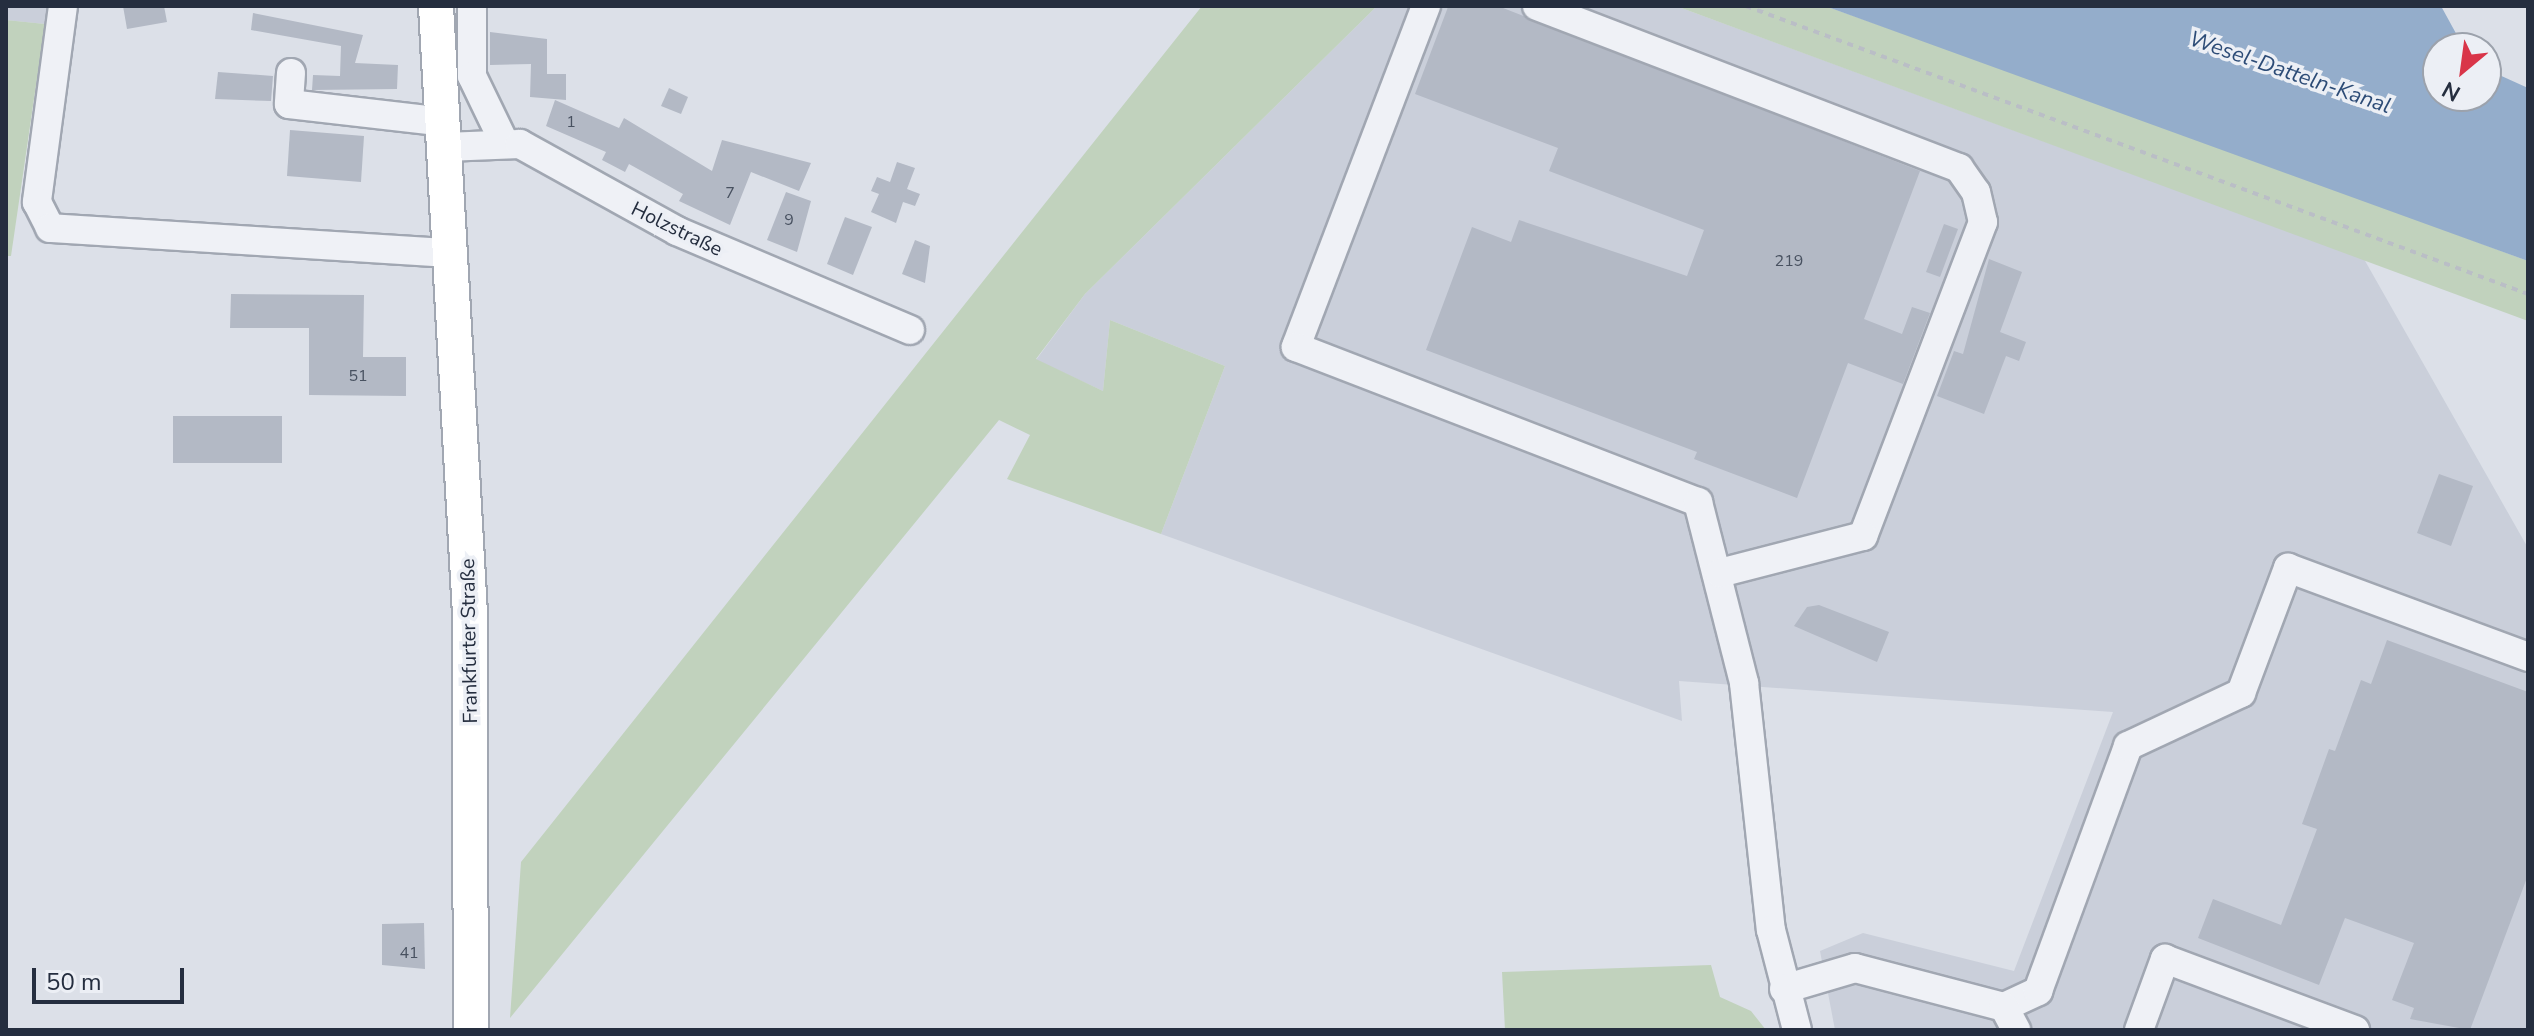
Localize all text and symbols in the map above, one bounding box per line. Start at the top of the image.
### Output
water label: Wesel-Datteln-Kanal [2186,26,2394,120]
north arrow [2422,32,2502,112]
text: N [2437,74,2466,108]
house number: 1 [566,112,576,132]
house number: 7 [725,183,735,203]
street label: Holzstraße [627,197,727,261]
house number: 9 [784,210,794,230]
house number: 219 [1775,251,1803,271]
house number: 51 [348,366,368,386]
street label: Frankfurter Straße [456,558,482,724]
house number: 41 [399,943,419,963]
scale bar [36,952,188,1002]
text: 50 m [46,966,102,998]

